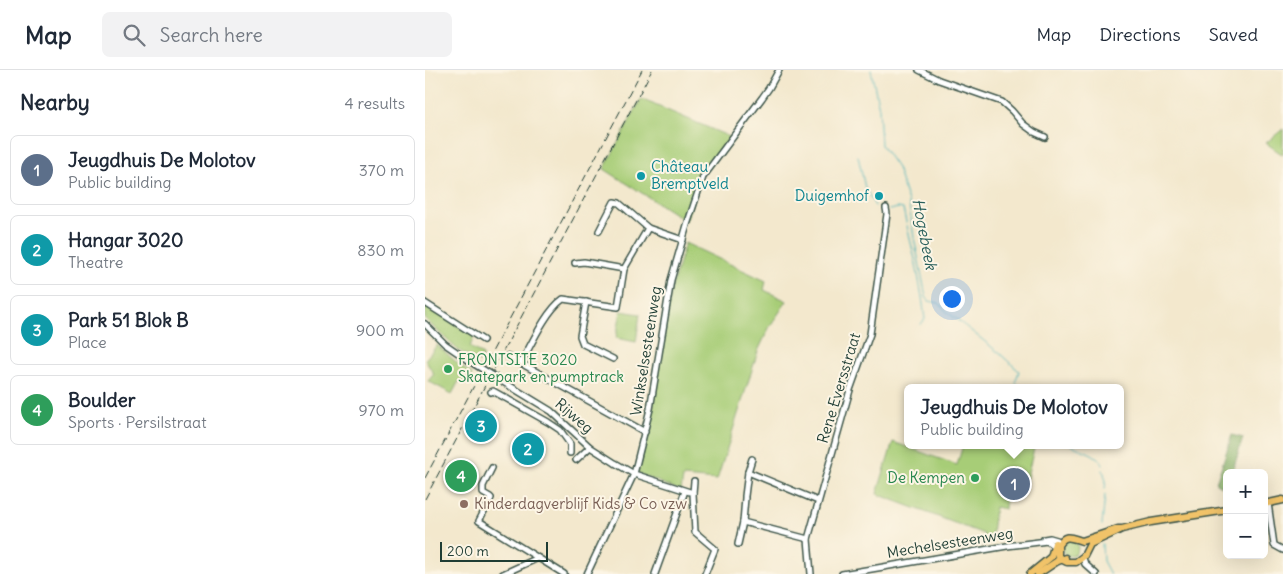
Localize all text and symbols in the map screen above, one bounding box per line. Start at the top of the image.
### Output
search box [102,12,452,57]
text: Map [25,20,72,50]
icon: search [120,21,148,49]
text: Search here [160,23,263,47]
text: Map [1036,23,1071,46]
text: Directions [1099,23,1181,46]
text: Saved [1209,23,1258,46]
text: Nearby [20,89,90,116]
text: 4 results [344,93,405,113]
text: Jeugdhuis De Molotov [68,148,255,172]
place label: Château Bremptveld [651,157,729,193]
text: 1 [34,160,40,180]
text: 370 m [359,160,404,180]
marker: Château Bremptveld [635,170,647,182]
text: Public building [68,172,171,192]
place label: Duigemhof [795,186,870,205]
marker: Duigemhof [873,190,885,202]
water label: Hogebeek [908,197,942,273]
text: Hangar 3020 [68,228,183,252]
text: 2 [33,240,41,260]
text: 830 m [357,240,404,260]
text: Theatre [68,252,123,272]
street label: Winkselsesteenweg [626,285,665,417]
your location [939,286,965,312]
text: Park 51 Blok B [68,308,189,332]
text: 3 [32,320,42,340]
text: 900 m [356,320,404,340]
street label: Rene Eversstraat [813,330,864,445]
text: Place [68,332,107,352]
place label: FRONTSITE 3020 Skatepark en pumptrack [458,350,624,386]
marker: FRONTSITE 3020 Skatepark en pumptrack [442,363,454,375]
popup [904,384,1124,449]
text: Boulder [68,388,136,412]
street label: Rijweg [551,394,597,437]
text: Jeugdhuis De Molotov [920,395,1108,419]
text: 4 [32,400,42,420]
text: 970 m [359,400,404,420]
pin: 3 [465,407,497,445]
text: Sports · Persilstraat [68,412,207,432]
text: Public building [920,419,1024,439]
pin: 2 [512,430,544,468]
pin: 4 [445,457,477,495]
pin: 1 [998,465,1030,503]
place label: De Kempen [887,468,965,487]
map controls [1223,469,1268,559]
button: + [1223,469,1268,514]
marker: De Kempen [969,472,981,484]
place label: Kinderdagverblijf Kids & Co vzw [474,494,687,513]
marker: Kinderdagverblijf Kids & Co vzw [458,498,470,510]
button: − [1223,514,1268,559]
street label: Mechelsesteenweg [885,523,1014,562]
scale bar [440,539,547,562]
text: 200 m [447,542,489,560]

